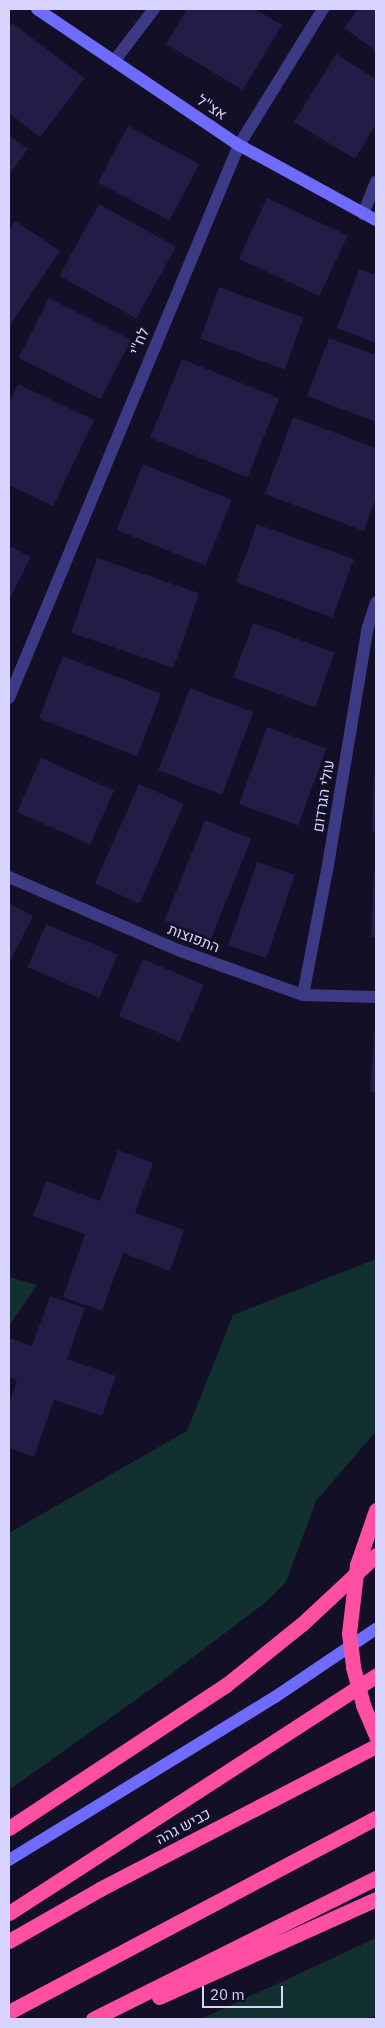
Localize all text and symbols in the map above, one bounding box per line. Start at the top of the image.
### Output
street label: אצ"ל [194,91,230,123]
street label: לח"י [125,325,153,357]
street label: עולי הגרדום [308,759,338,833]
street label: התפוצות [166,920,222,956]
street label: כביש גהה [153,1804,213,1848]
scale bar [205,1976,286,2008]
text: 20 m [210,1985,245,2004]

